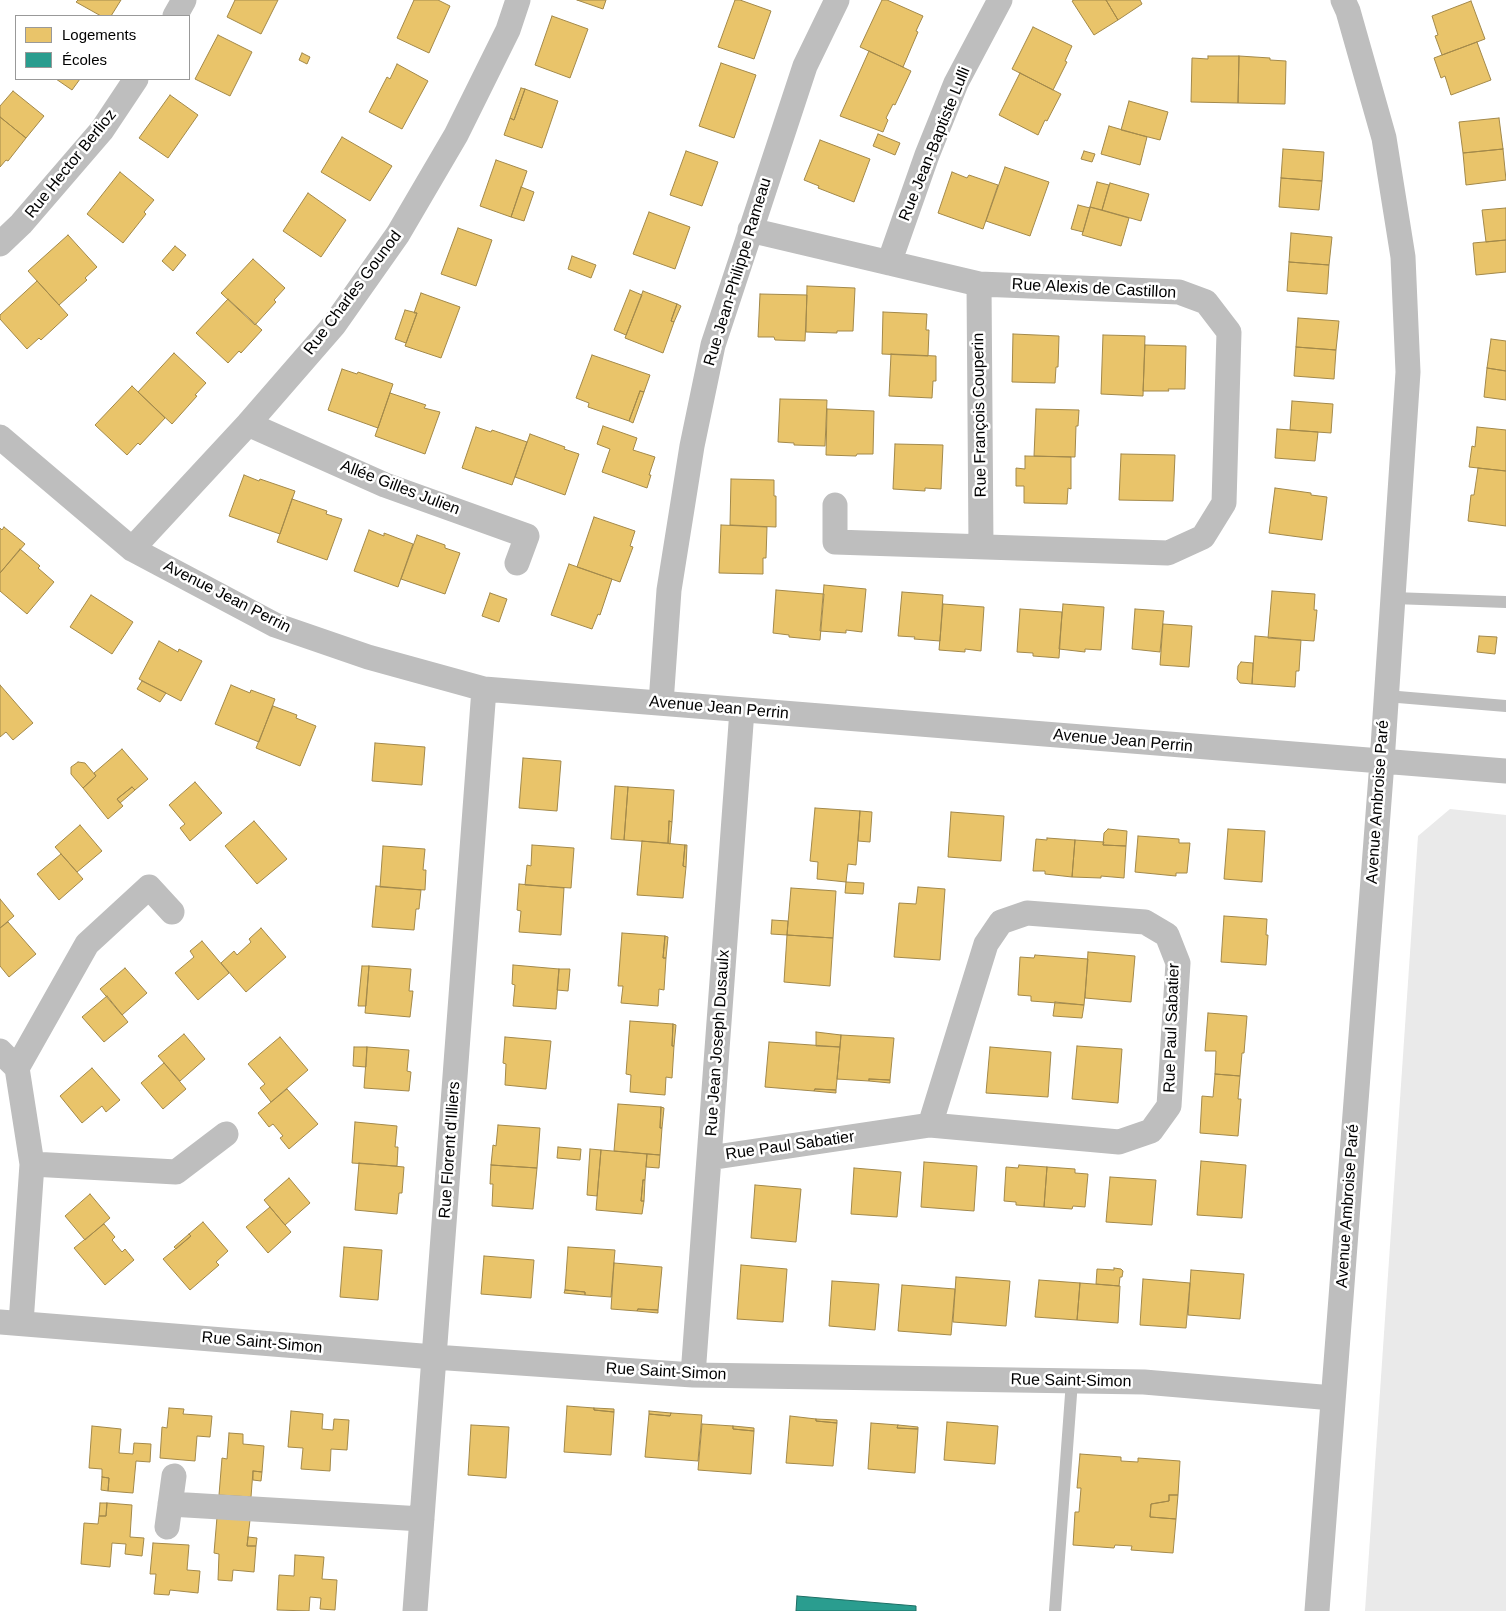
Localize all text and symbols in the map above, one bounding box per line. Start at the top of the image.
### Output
legend [15,15,190,80]
text: Logements [62,26,136,43]
text: Écoles [62,51,107,68]
street label: Rue Jean-Baptiste Lulli [895,64,975,224]
street label: Rue Hector Berlioz [21,106,121,222]
street label: Rue Jean-Philippe Rameau [700,176,776,368]
street label: Rue Charles Gounod [300,227,406,359]
street label: Rue Alexis de Castillon [1011,275,1177,303]
street label: Rue François Couperin [969,333,991,497]
street label: Allée Gilles Julien [338,456,462,520]
street label: Avenue Jean Perrin [160,557,294,637]
street label: Avenue Jean Perrin [648,692,790,724]
street label: Avenue Ambroise Paré [1363,719,1393,885]
street label: Avenue Jean Perrin [1052,725,1194,757]
street label: Rue Jean Joseph Dusaulx [702,949,734,1137]
street label: Rue Paul Sabatier [1160,963,1184,1093]
street label: Rue Florent d'Illiers [436,1081,464,1219]
street label: Avenue Ambroise Paré [1333,1123,1363,1289]
street label: Rue Paul Sabatier [724,1127,856,1165]
street label: Rue Saint-Simon [201,1328,323,1358]
street label: Rue Saint-Simon [605,1359,727,1385]
street label: Rue Saint-Simon [1010,1370,1132,1392]

